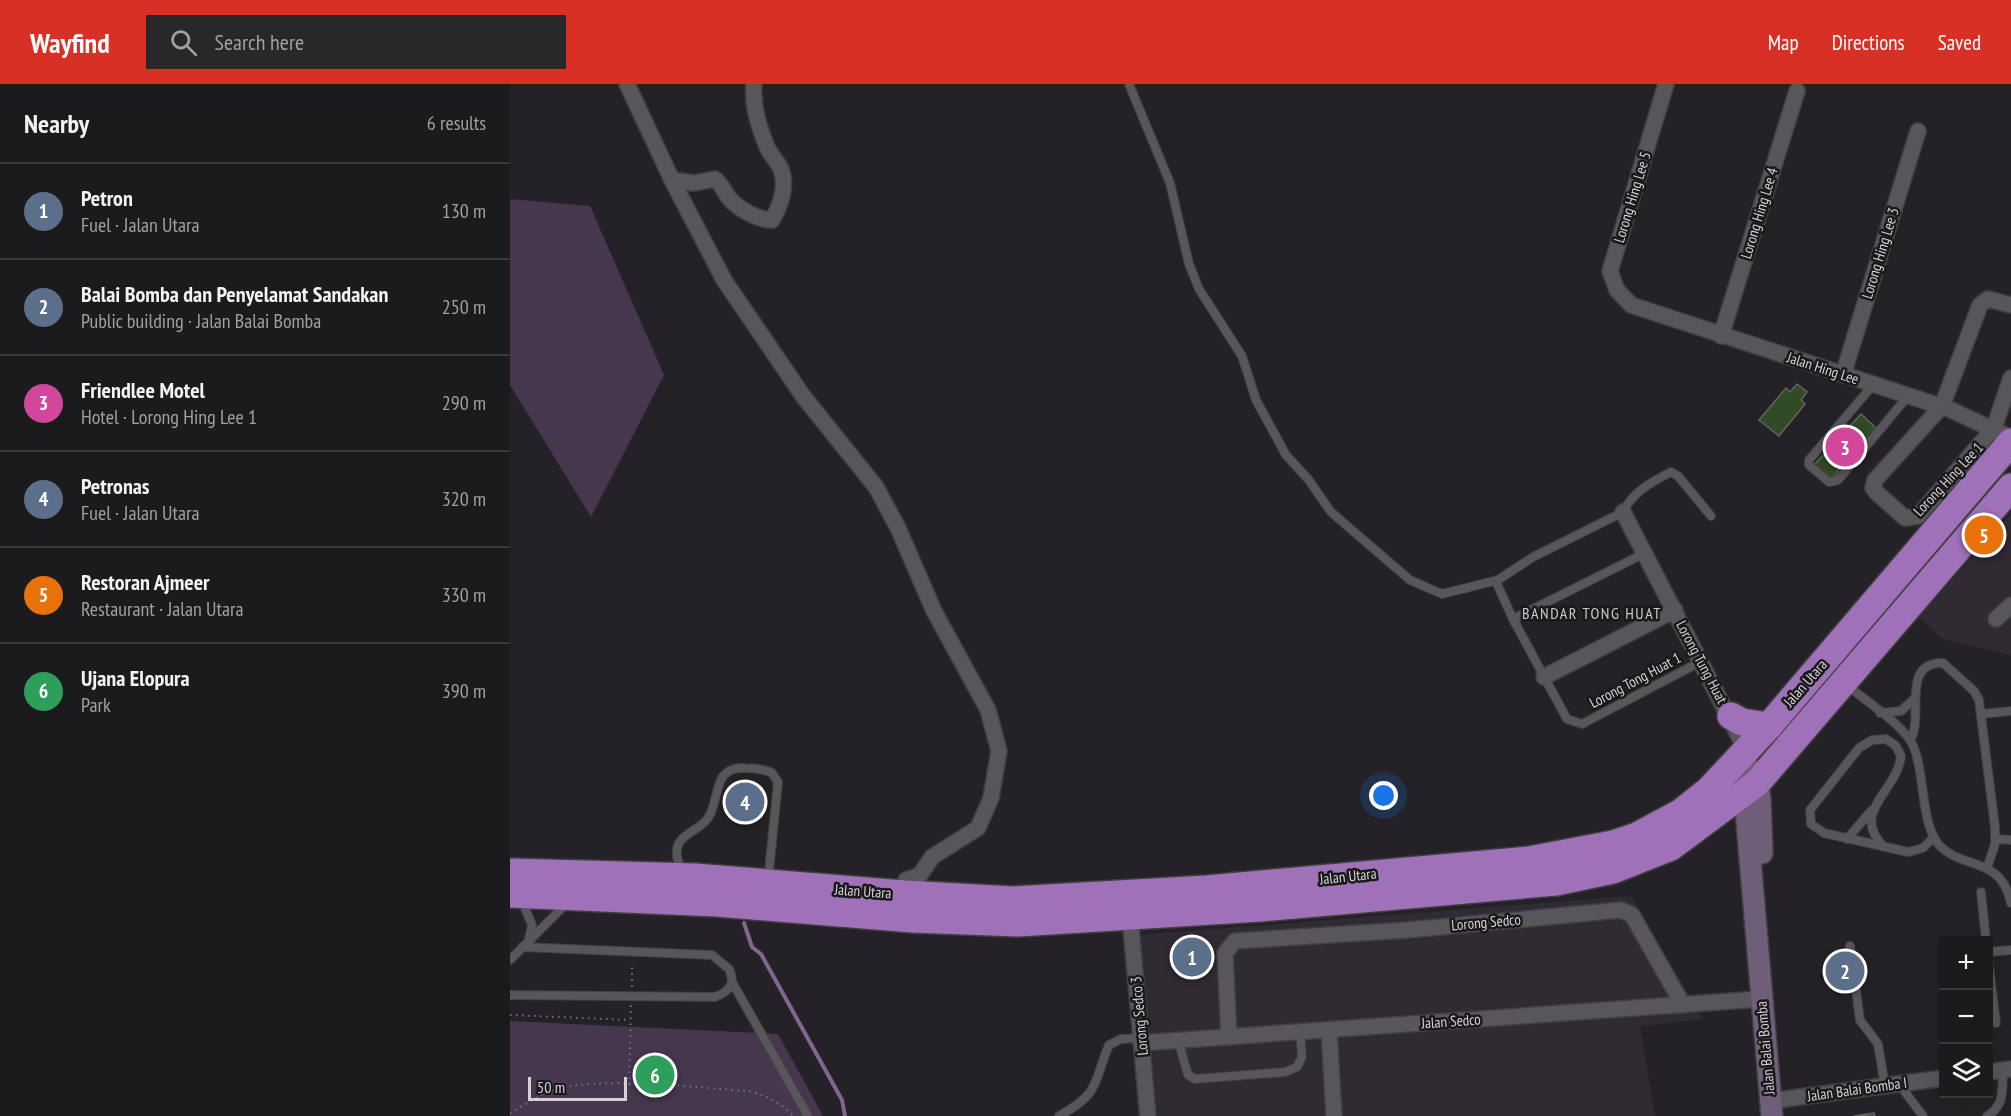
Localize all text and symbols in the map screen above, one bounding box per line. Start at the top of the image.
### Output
search box [146,15,566,69]
text: Wayfind [30,24,110,61]
icon: search [167,26,200,59]
text: Search here [215,28,304,56]
text: Map [1768,29,1799,56]
text: Directions [1832,29,1905,56]
text: Saved [1938,29,1981,56]
text: Nearby [24,107,89,140]
text: 6 results [427,110,486,136]
street label: Lorong Hing Lee 5 [1609,149,1655,245]
street label: Lorong Hing Lee 4 [1736,165,1782,261]
text: Petron [81,184,133,212]
text: 1 [39,198,48,224]
text: 130 m [442,198,486,224]
street label: Lorong Hing Lee 3 [1857,205,1903,301]
text: Fuel · Jalan Utara [81,212,200,238]
text: Balai Bomba dan Penyelamat Sandakan [81,280,388,308]
text: 2 [39,294,48,320]
text: 250 m [442,294,486,320]
text: Public building · Jalan Balai Bomba [81,308,321,334]
street label: Jalan Hing Lee [1784,347,1861,389]
text: Friendlee Motel [81,376,205,404]
text: 3 [39,390,48,416]
text: 290 m [442,390,486,416]
text: Hotel · Lorong Hing Lee 1 [81,404,257,430]
pin: 3 [1826,424,1864,470]
street label: Lorong Hing Lee 1 [1909,438,1987,520]
text: Petronas [81,472,150,500]
text: 4 [39,486,48,512]
text: 320 m [442,486,486,512]
text: Fuel · Jalan Utara [81,500,200,526]
pin: 5 [1964,512,2004,558]
text: Restoran Ajmeer [81,568,210,596]
text: 5 [39,582,48,608]
text: 330 m [442,582,486,608]
text: Restaurant · Jalan Utara [81,596,243,622]
district label: BANDAR TONG HUAT [1522,603,1662,623]
street label: Lorong Tung Huat [1672,617,1732,707]
street label: Lorong Tong Huat 1 [1586,648,1684,712]
street label: Jalan Utara [1778,655,1831,711]
text: Ujana Elopura [81,664,190,692]
text: 6 [39,678,48,704]
text: 390 m [442,678,486,704]
text: Park [81,692,111,718]
pin: 4 [726,780,764,824]
your location [1369,781,1398,810]
street label: Jalan Utara [1318,864,1377,889]
street label: Jalan Utara [833,879,892,902]
street label: Lorong Sedco [1451,910,1521,934]
pin: 1 [1172,934,1212,980]
map controls [1939,936,1993,1098]
button: + [1939,936,1993,990]
pin: 2 [1826,948,1864,994]
street label: Lorong Sedco 3 [1126,976,1152,1056]
button: − [1939,990,1993,1044]
street label: Jalan Balai Bomba [1751,1000,1779,1096]
street label: Jalan Sedco [1420,1009,1481,1033]
button: layers [1939,1044,1993,1098]
pin: 6 [636,1052,674,1098]
street label: Jalan Balai Bomba I [1805,1073,1908,1106]
scale bar [528,1074,627,1102]
text: 50 m [537,1077,565,1097]

